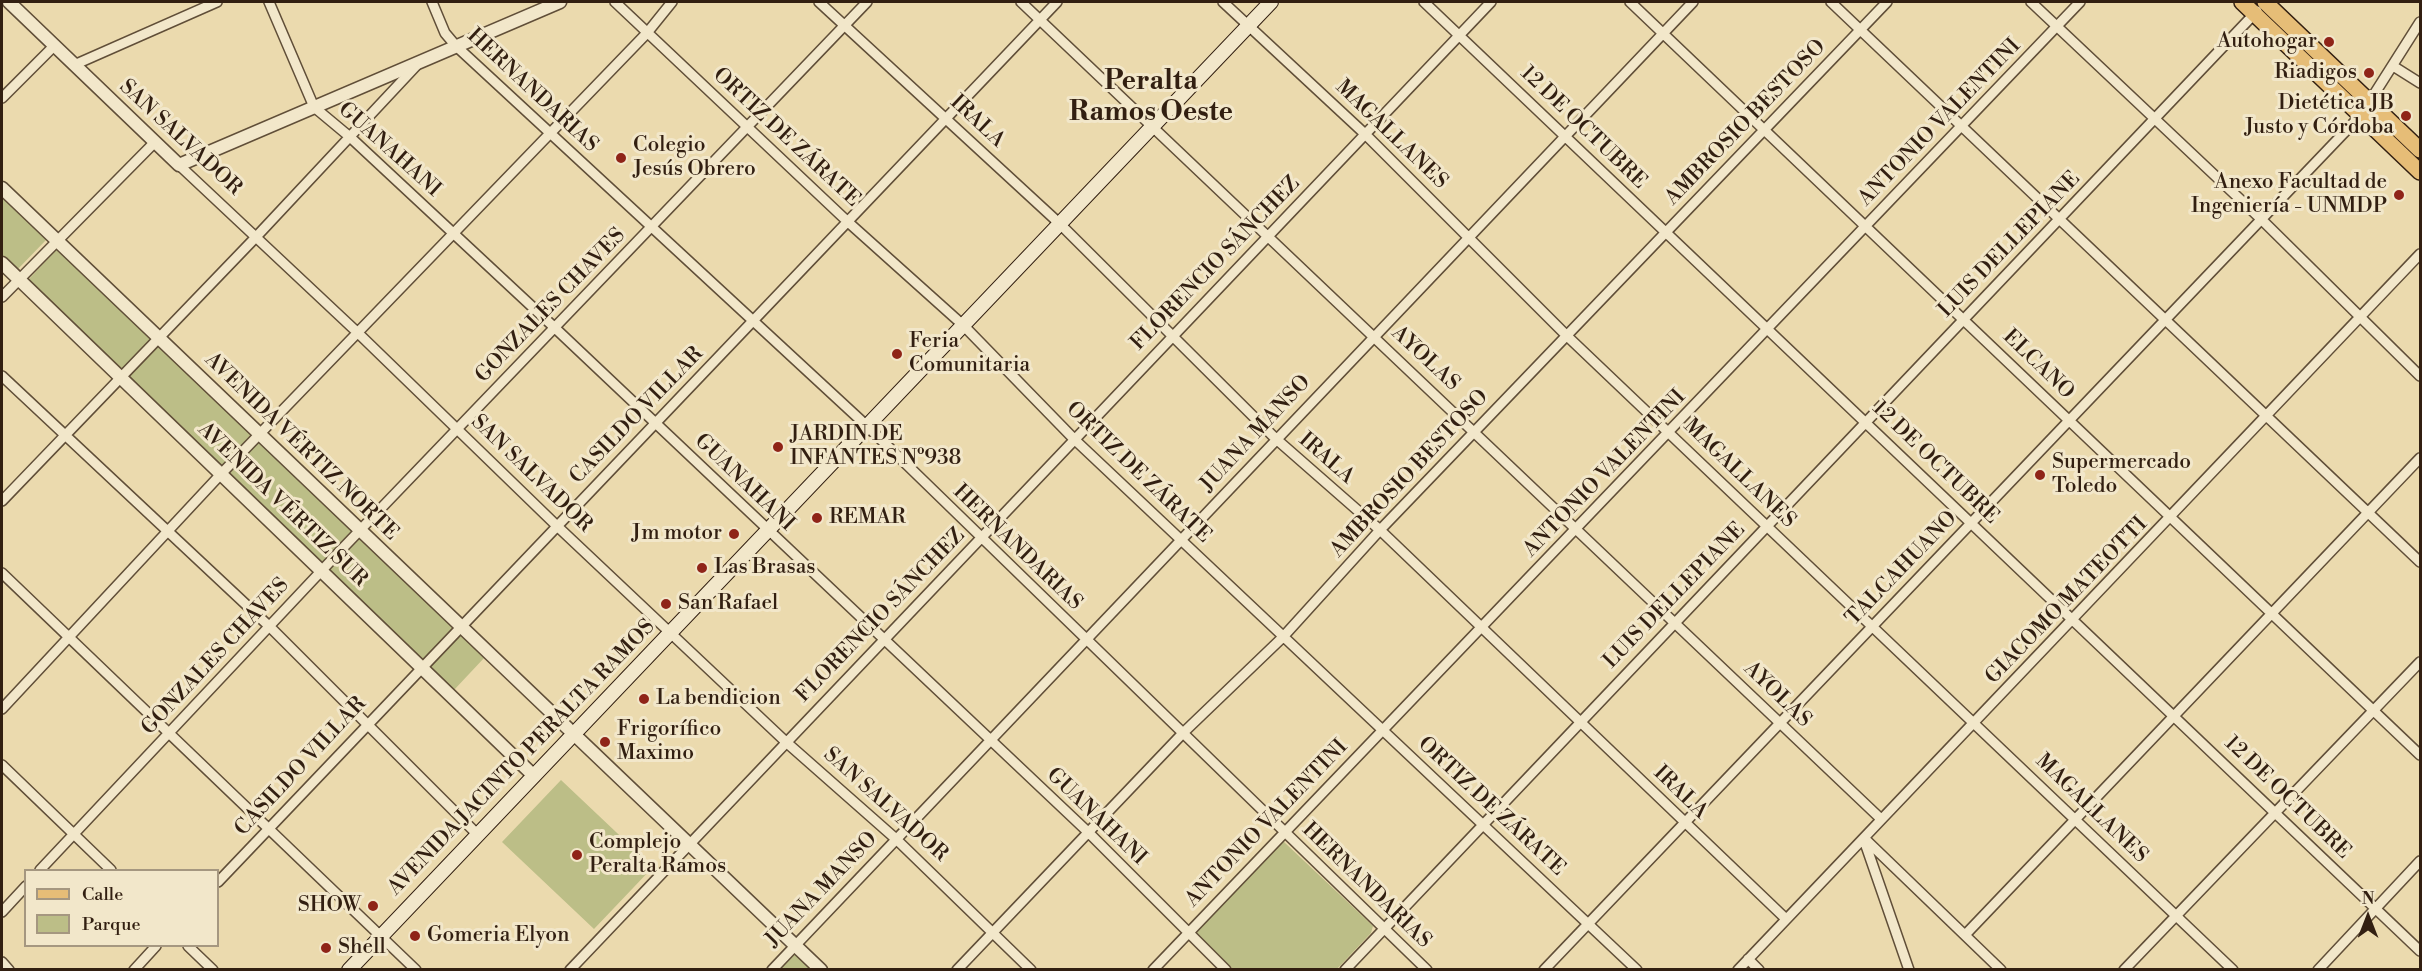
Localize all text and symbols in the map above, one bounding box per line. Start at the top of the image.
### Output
street label: HERNANDARIAS [461,24,603,158]
place label: Autohogar [2217,29,2317,55]
street label: ANTONIO VALENTINI [1854,34,2026,212]
street label: AMBROSIO BESTOSO [1660,35,1832,211]
marker: Autohogar [2322,35,2336,49]
place label: Riadigos [2274,60,2357,86]
street label: 12 DE OCTUBRE [1515,61,1651,195]
street label: ORTIZ DE ZÁRATE [707,63,865,213]
marker: Riadigos [2362,66,2376,80]
district label: Peralta Ramos Oeste [1069,67,1233,130]
street label: SAN SALVADOR [114,75,246,201]
street label: MAGALLANES [1330,75,1452,195]
street label: IRALA [944,90,1010,154]
place label: Dietética JB Justo y Córdoba [2244,91,2394,141]
street label: GUANAHANI [333,97,445,203]
marker: Dietética JB Justo y Córdoba [2399,109,2413,123]
place label: Colegio Jesús Obrero [633,133,756,183]
marker: Colegio Jesús Obrero [614,151,628,165]
street label: LUIS DELLEPIANE [1934,167,2086,323]
place label: Anexo Facultad de Ingeniería - UNMDP [2191,170,2387,220]
street label: FLORENCIO SÁNCHEZ [1126,172,1306,356]
marker: Anexo Facultad de Ingeniería - UNMDP [2392,188,2406,202]
street label: GONZALES CHAVES [471,224,631,388]
street label: AYOLAS [1386,321,1464,397]
street label: ELCANO [1997,325,2079,405]
place label: Feria Comunitaria [909,329,1030,379]
street label: CASILDO VILLAR [565,342,709,490]
marker: Feria Comunitaria [890,347,904,361]
street label: AVENIDA VÉRTIZ NORTE [199,348,403,546]
street label: JUANA MANSO [1196,371,1316,497]
street label: AMBROSIO BESTOSO [1326,385,1494,563]
street label: ANTONIO VALENTINI [1519,385,1691,563]
street label: 12 DE OCTUBRE [1867,396,2003,530]
street label: ORTIZ DE ZÁRATE [1060,397,1216,549]
street label: SAN SALVADOR [465,410,597,538]
street label: MAGALLANES [1678,414,1800,534]
street label: AVENIDA VÉRTIZ SUR [192,417,372,593]
place label: JARDIN DE INFANTES Nº938 [790,422,961,472]
street label: IRALA [1293,428,1359,490]
street label: GUANAHANI [689,429,799,537]
marker: JARDIN DE INFANTES Nº938 [771,440,785,454]
place label: Supermercado Toledo [2052,450,2191,500]
marker: Supermercado Toledo [2033,468,2047,482]
street label: HERNANDARIAS [947,480,1087,616]
place label: REMAR [829,505,906,531]
street label: TALCAHUANO [1841,506,1963,632]
marker: REMAR [810,511,824,525]
street label: GIACOMO MATEOTTI [1981,512,2153,690]
street label: LUIS DELLEPIANE [1599,518,1751,674]
place label: Jm motor [632,521,722,547]
street label: FLORENCIO SÁNCHEZ [791,524,971,708]
marker: Jm motor [727,527,741,541]
place label: Las Brasas [714,555,815,581]
marker: Las Brasas [695,561,709,575]
street label: GONZALES CHAVES [137,573,295,741]
place label: San Rafael [678,591,778,617]
marker: San Rafael [659,597,673,611]
street label: AVENIDA JACINTO PERALTA RAMOS [383,615,661,901]
street label: AYOLAS [1738,657,1816,733]
place label: La bendicion [656,686,781,712]
street label: CASILDO VILLAR [230,692,372,842]
marker: La bendicion [637,692,651,706]
place label: Frigorífico Maximo [617,717,721,767]
street label: 12 DE OCTUBRE [2219,731,2355,865]
street label: ORTIZ DE ZÁRATE [1412,732,1570,882]
marker: Frigorífico Maximo [598,735,612,749]
street label: ANTONIO VALENTINI [1181,735,1353,913]
street label: SAN SALVADOR [818,743,952,867]
street label: MAGALLANES [2030,749,2152,869]
street label: IRALA [1648,761,1712,825]
street label: GUANAHANI [1041,763,1151,871]
street label: HERNANDARIAS [1296,818,1436,954]
street label: JUANA MANSO [761,827,883,953]
place label: Complejo Peralta Ramos [589,830,726,880]
marker: Complejo Peralta Ramos [570,848,584,862]
legend [24,869,219,947]
text: Calle [82,883,123,906]
north arrow [2338,887,2398,947]
text: N [2362,889,2374,909]
place label: SHOW [298,893,361,919]
marker: SHOW [366,899,380,913]
text: Parque [82,913,141,936]
place label: Gomeria Elyon [427,923,570,949]
marker: Gomeria Elyon [408,929,422,943]
place label: Shell [338,935,386,961]
marker: Shell [319,941,333,955]

